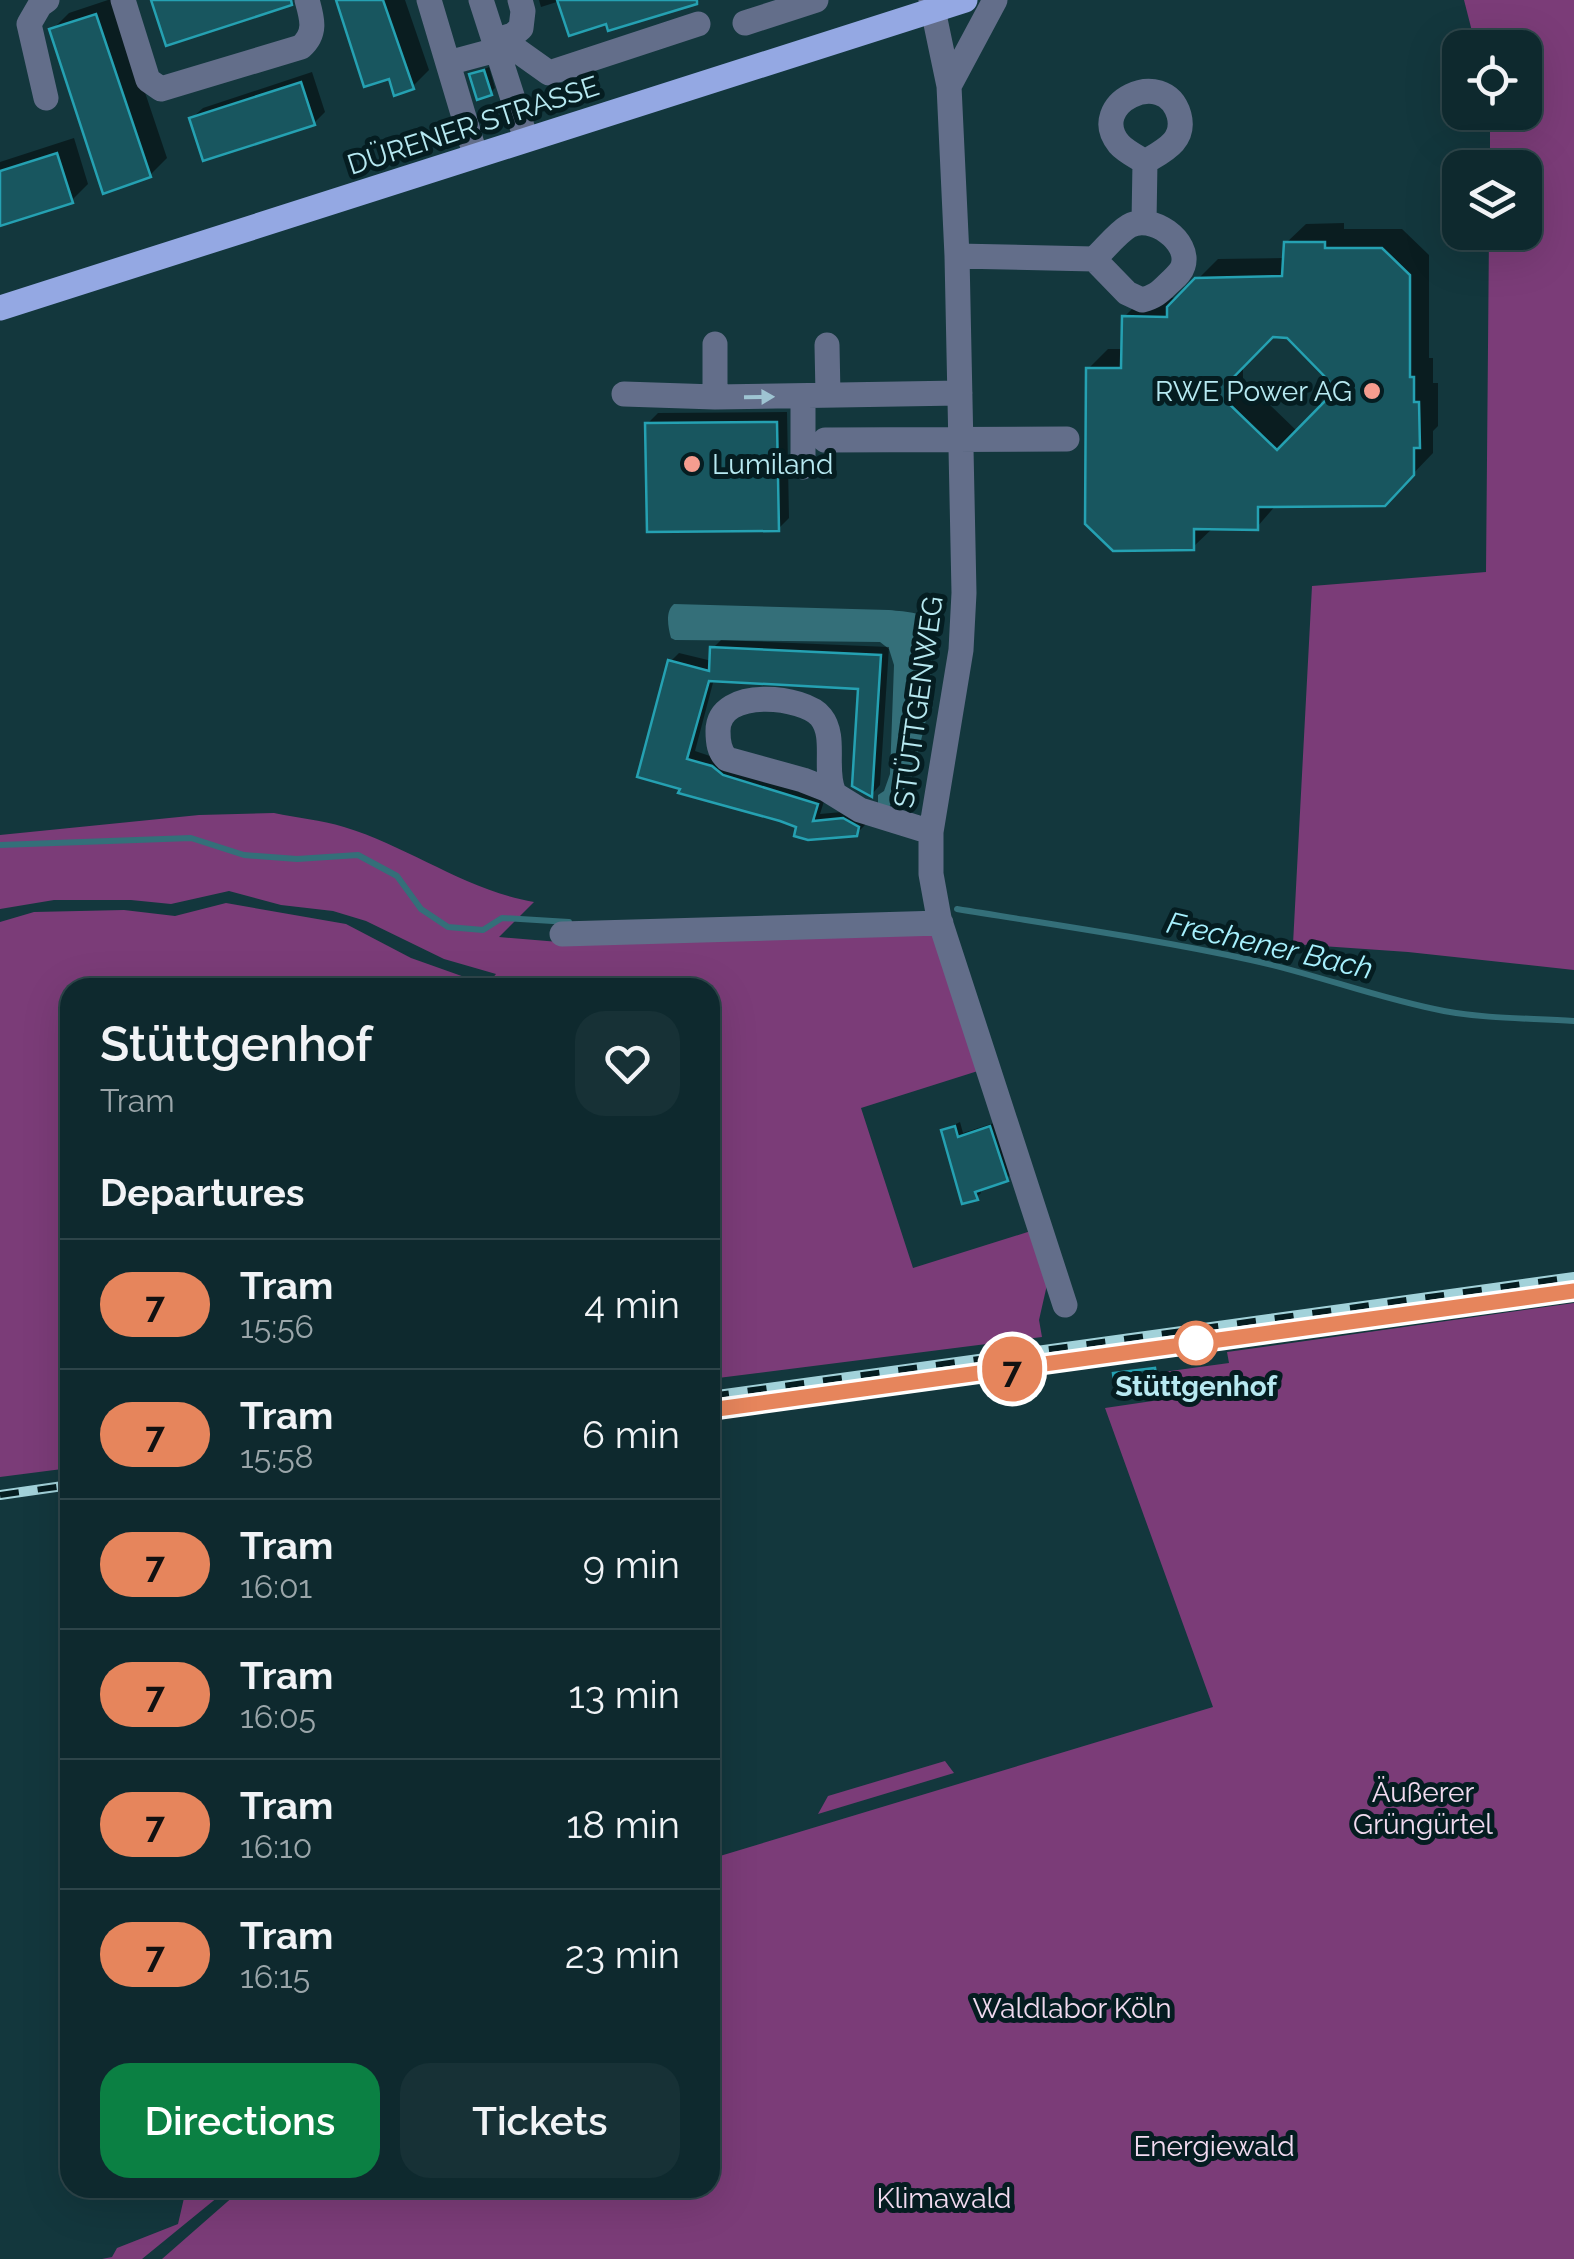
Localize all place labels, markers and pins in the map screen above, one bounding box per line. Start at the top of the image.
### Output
place label: RWE Power AG [1155,375,1352,408]
marker: RWE Power AG [1361,380,1383,402]
place label: Lumiland [712,448,833,481]
marker: Lumiland [681,453,703,475]
marker: Stüttgenhof [1175,1322,1217,1364]
place label: Stüttgenhof [1115,1370,1278,1403]

